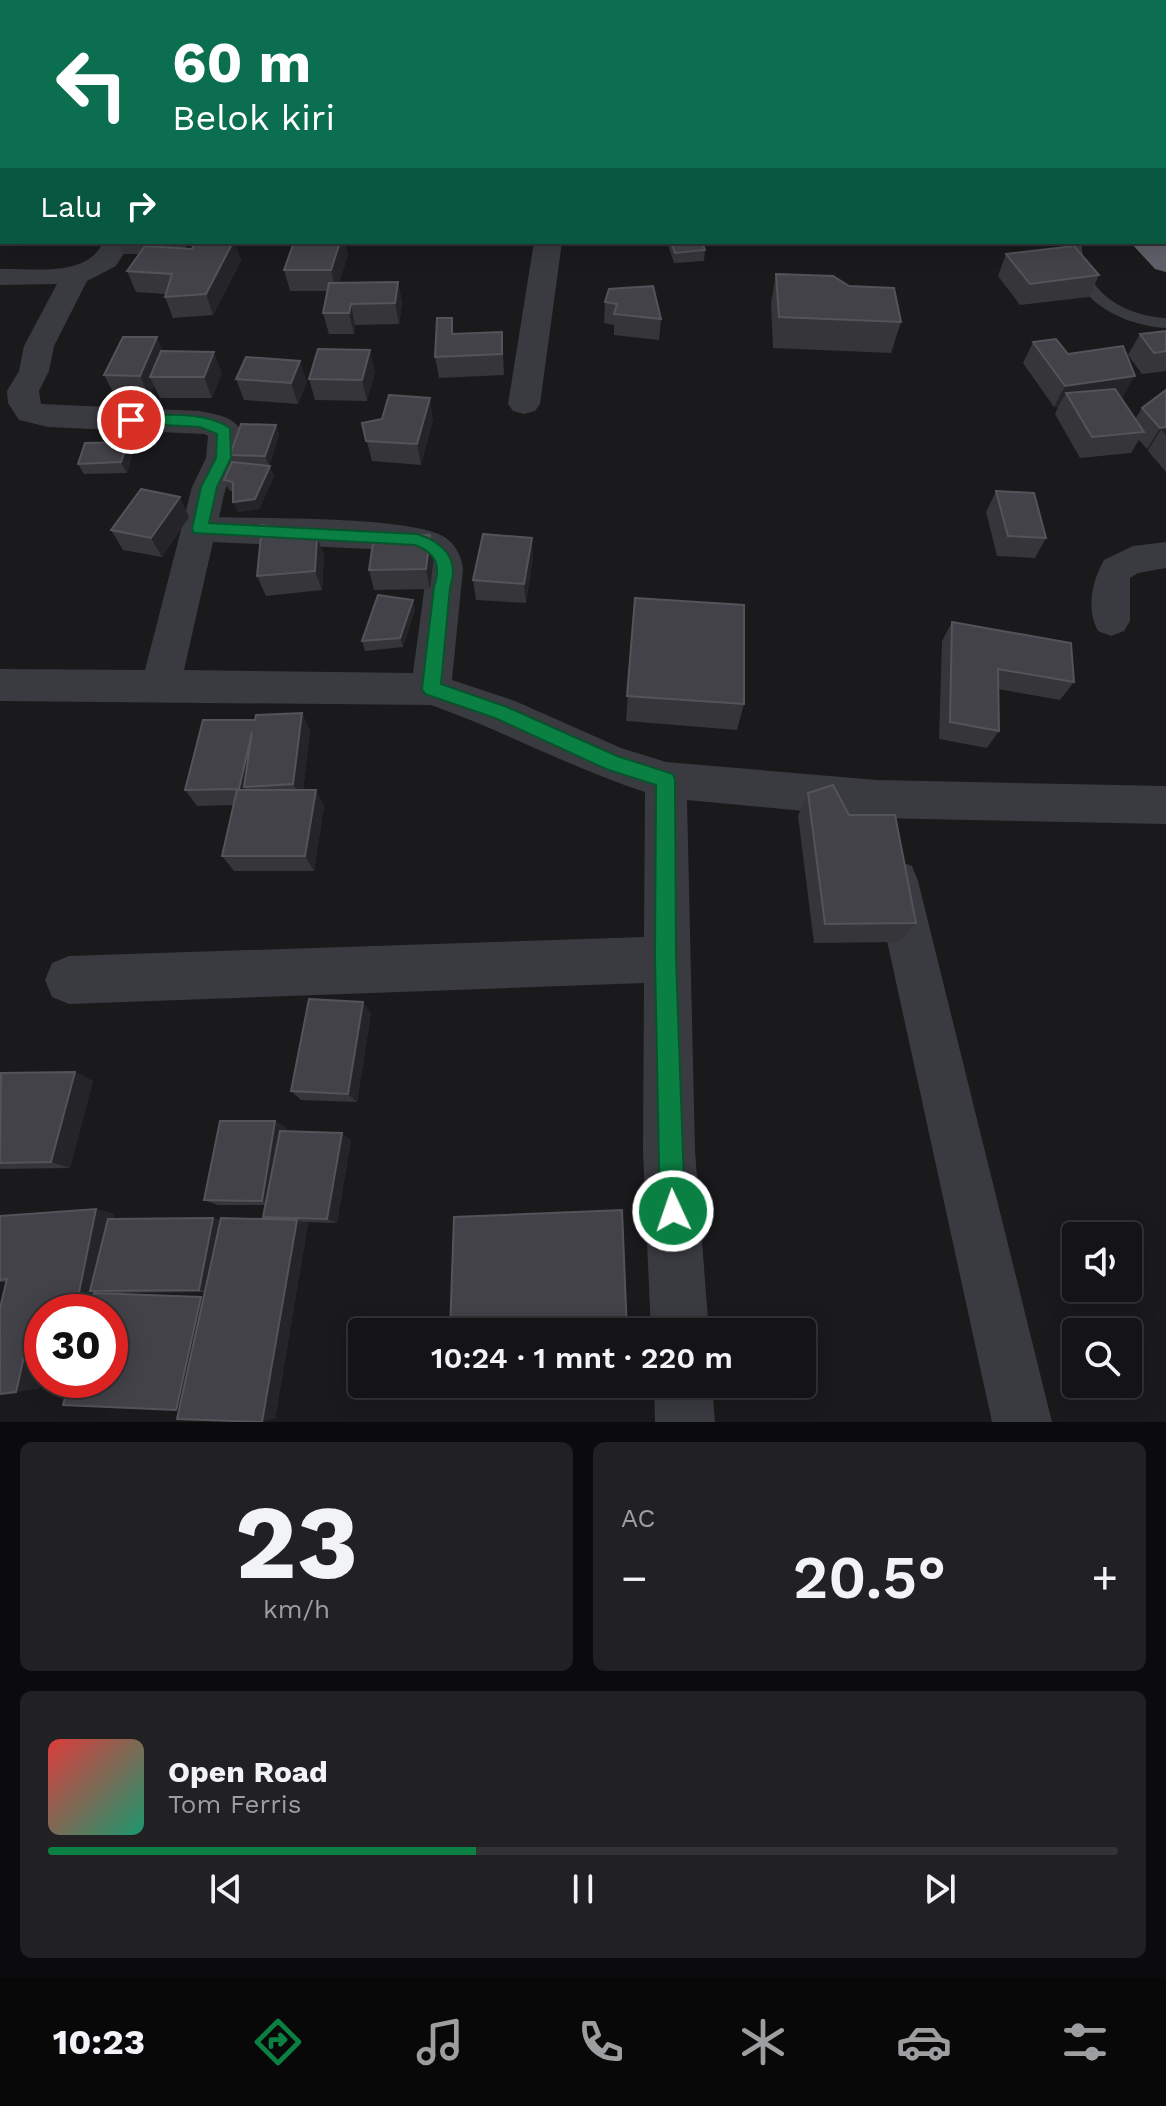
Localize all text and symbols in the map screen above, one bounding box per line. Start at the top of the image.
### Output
text: 60 m [172,30,311,96]
icon: left [40,32,144,136]
text: Belok kiri [172,97,335,139]
icon: right [119,184,163,228]
text: Lalu [40,189,103,224]
pin [97,386,165,454]
icon: arrive [109,398,153,442]
position arrow [631,1169,715,1253]
map controls [1062,1222,1142,1398]
button: sound [1062,1222,1142,1302]
speed limit sign: 30 [24,1294,128,1398]
button: search [1062,1318,1142,1398]
text: 10:24 · 1 mnt · 220 m [431,1340,733,1375]
text: 23 [235,1481,358,1603]
text: AC [621,1503,655,1533]
text: 20.5° [793,1542,946,1613]
text: − [621,1552,648,1604]
text: + [1091,1552,1118,1604]
text: km/h [263,1594,330,1624]
text: Open Road [168,1754,328,1789]
text: Tom Ferris [168,1789,301,1819]
icon: previous [204,1867,248,1911]
icon: pause [561,1867,605,1911]
icon: next [918,1867,962,1911]
icon: directions [250,2014,306,2070]
icon: music [412,2014,468,2070]
icon: phone [573,2014,629,2070]
icon: climate [735,2014,791,2070]
icon: car [896,2014,952,2070]
icon: filters [1057,2014,1113,2070]
text: 10:23 [53,2021,145,2063]

